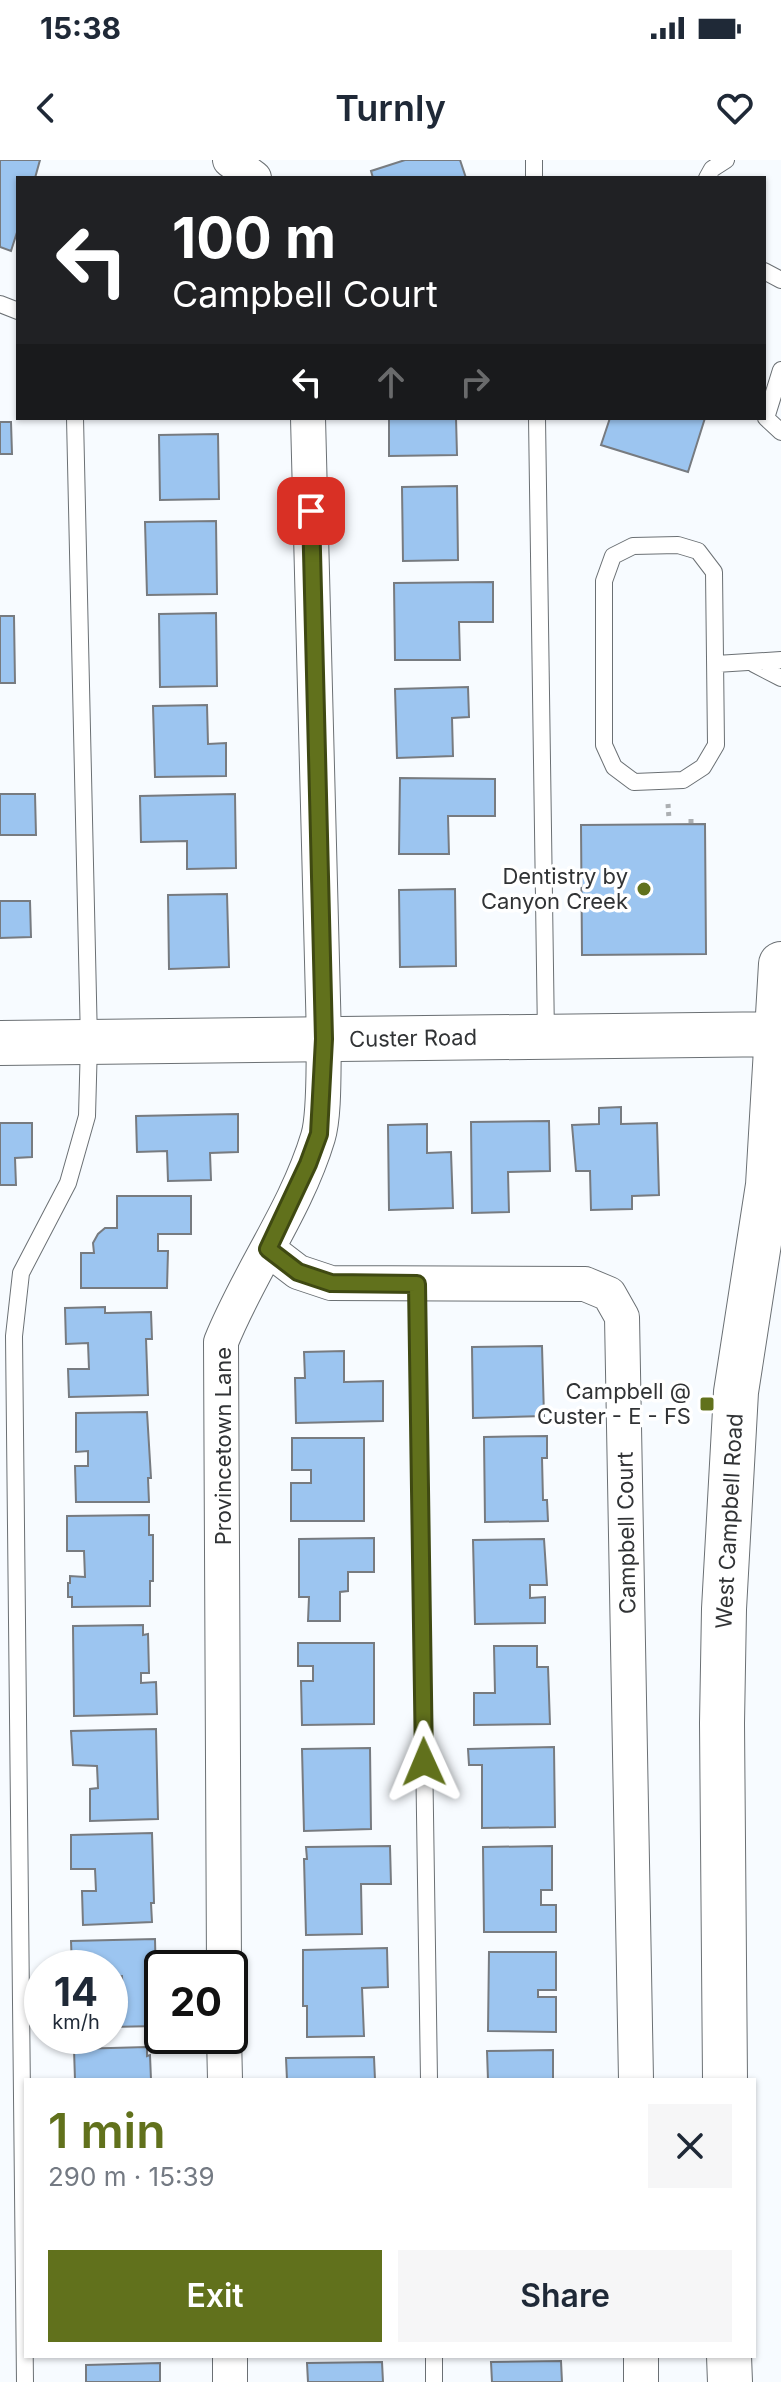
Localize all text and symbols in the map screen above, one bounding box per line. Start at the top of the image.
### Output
text: 15:38 [40,10,121,46]
icon: back [24,86,68,130]
text: Turnly [335,86,446,130]
icon: heart [713,86,757,130]
text: 100 m [172,204,336,272]
icon: left [40,208,144,312]
text: Campbell Court [172,272,438,316]
icon: left [285,360,329,404]
icon: ahead [369,360,413,404]
icon: right [453,360,497,404]
pin [277,477,345,545]
icon: arrive [289,489,333,533]
place label: Dentistry by Canyon Creek [481,863,628,914]
marker: Dentistry by Canyon Creek [635,880,653,898]
street label: Custer Road [349,1024,477,1052]
street label: Provincetown Lane [210,1347,236,1545]
place label: Campbell @ Custer - E - FS [537,1378,691,1429]
marker: Campbell @ Custer - E - FS [698,1395,716,1413]
street label: West Campbell Road [710,1413,748,1629]
street label: Campbell Court [612,1452,640,1614]
position arrow [382,1720,466,1804]
speed limit sign: 20 [144,1950,248,2054]
text: 14 [54,1967,98,2016]
text: km/h [52,2010,100,2034]
text: 1 min [48,2101,166,2160]
button: close [648,2104,732,2188]
text: 290 m · 15:39 [48,2161,215,2192]
button: Exit [48,2250,382,2342]
button: Share [398,2250,732,2342]

